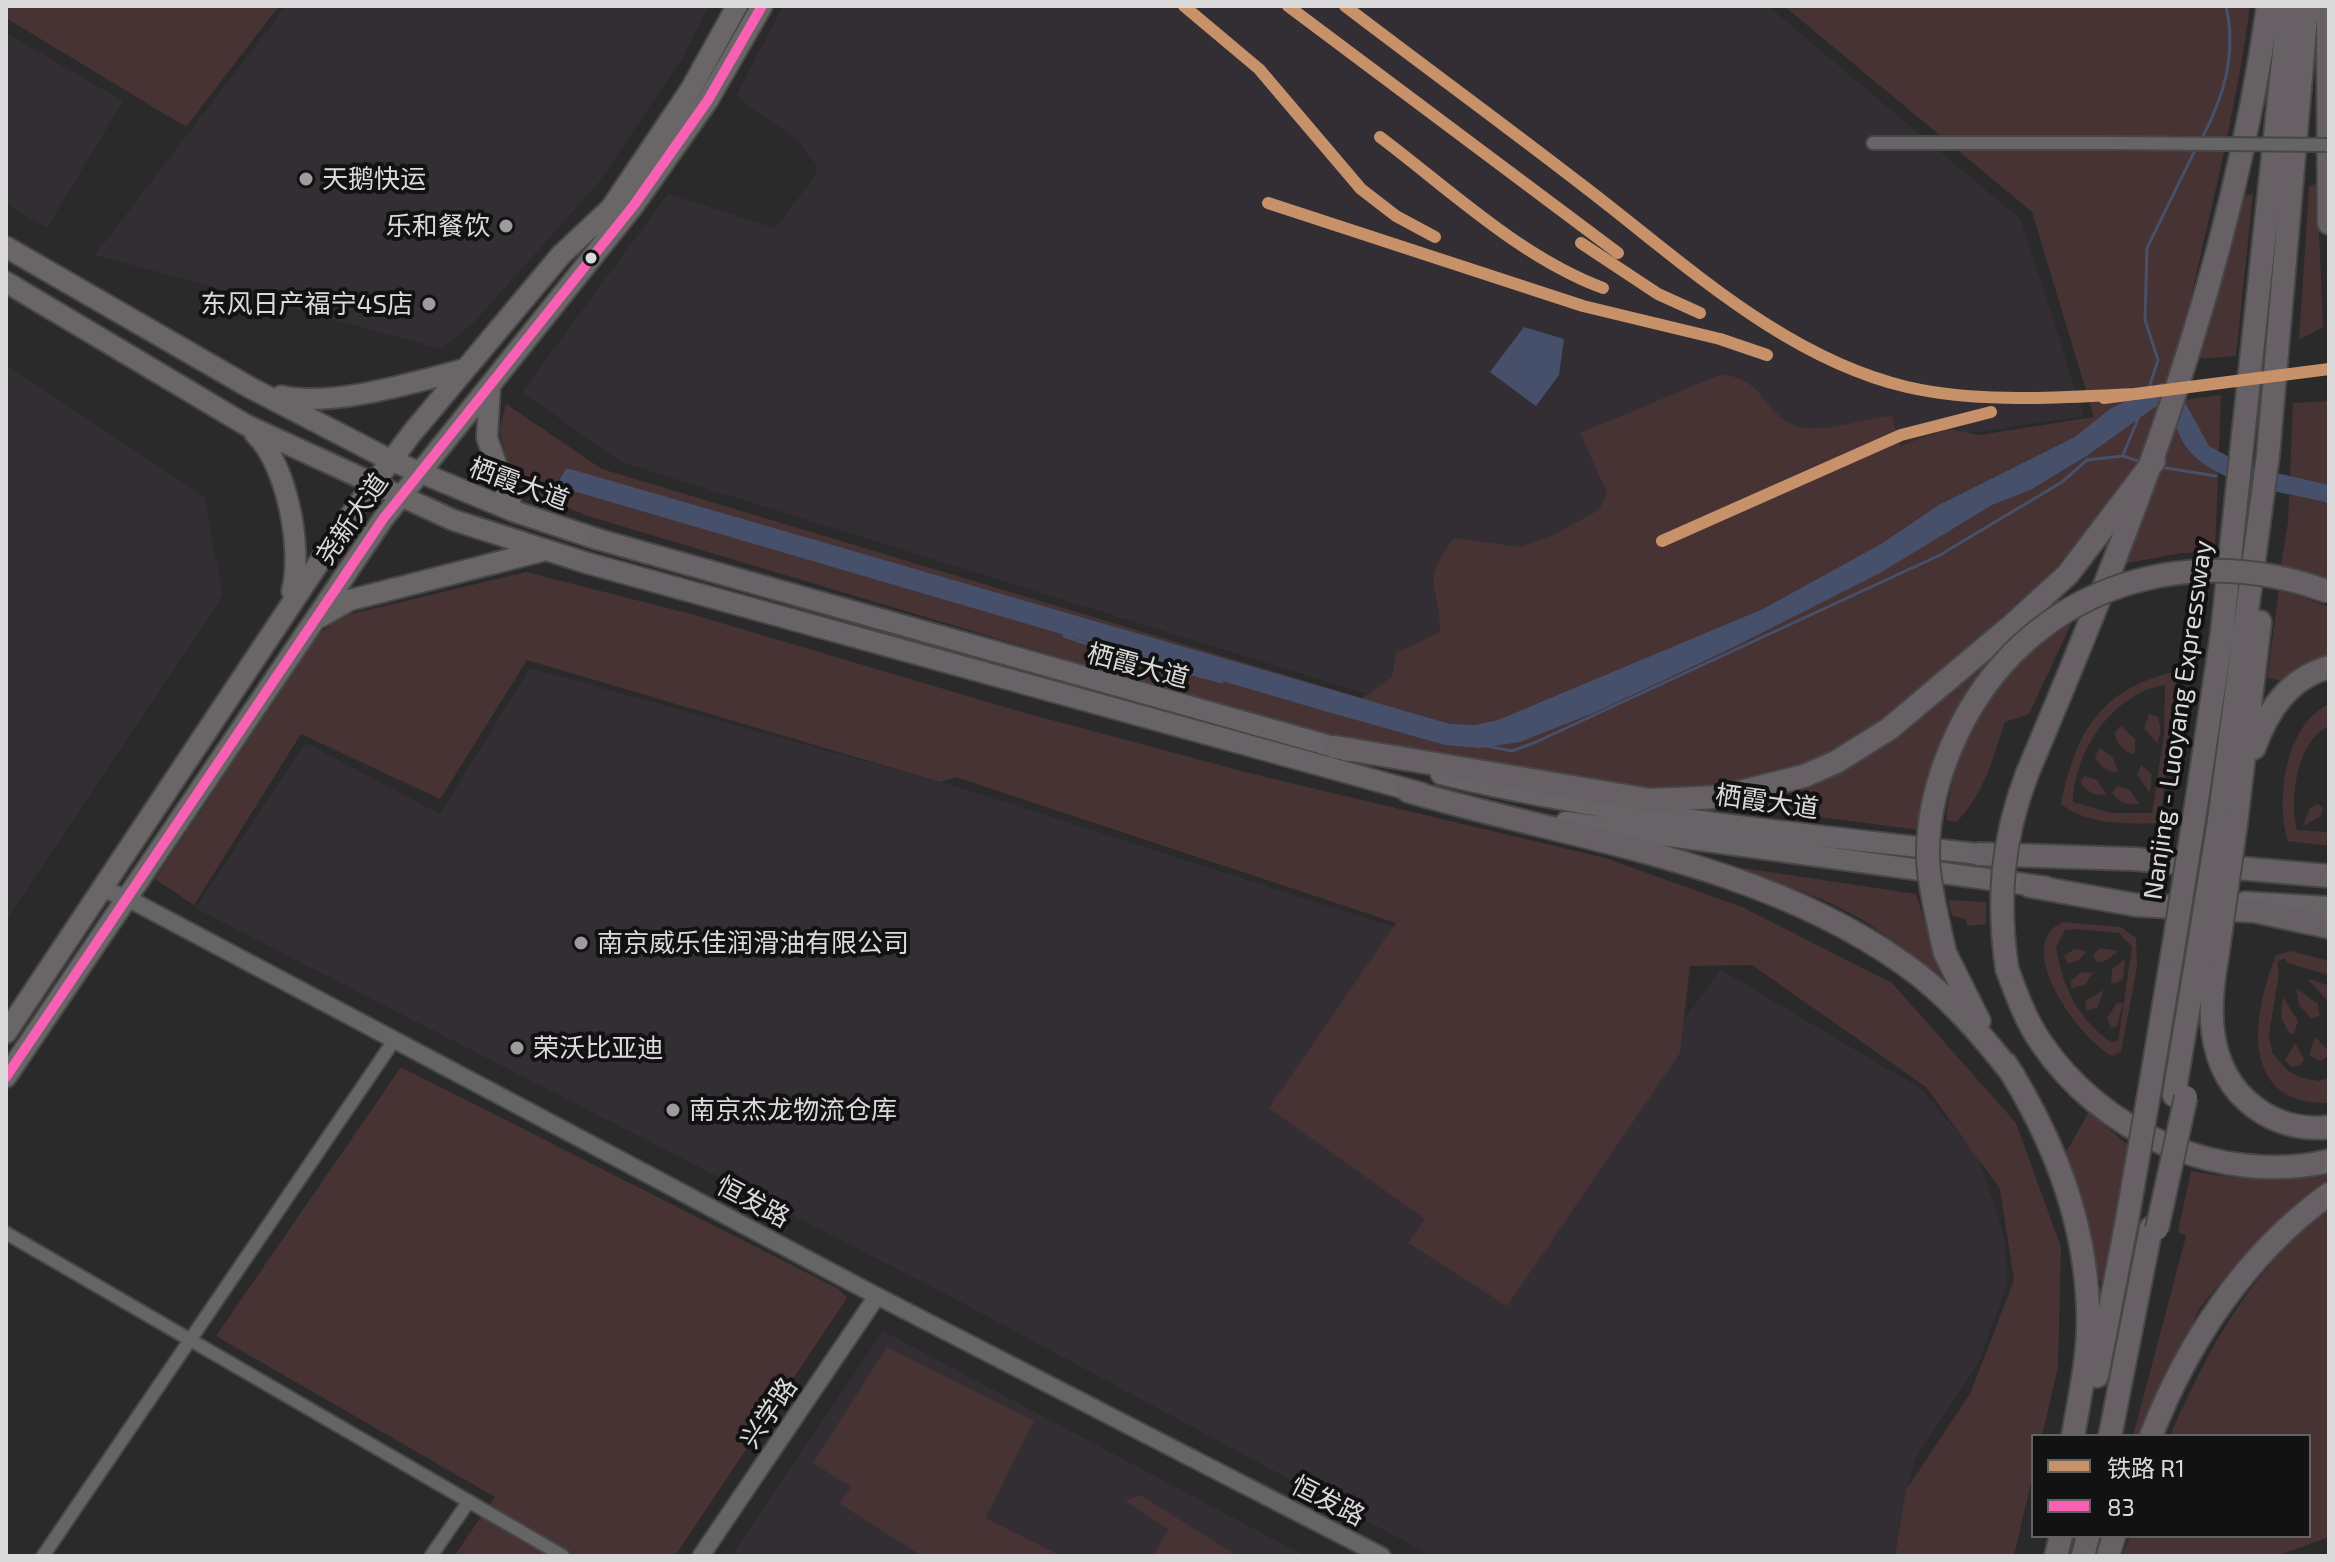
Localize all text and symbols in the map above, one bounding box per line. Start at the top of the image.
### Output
place label: 天鹅快运 [322,163,426,195]
marker: 天鹅快运 [297,170,315,188]
place label: 乐和餐饮 [386,210,490,242]
marker: 乐和餐饮 [497,217,515,235]
unlabelled marker [583,250,599,266]
place label: 东风日产福宁4S店 [200,288,413,320]
marker: 东风日产福宁4S店 [420,295,438,313]
street label: 栖霞大道 [465,452,573,516]
street label: 尧新大道 [309,467,395,571]
street label: Nanjing - Luoyang Expressway [2137,538,2219,902]
street label: 栖霞大道 [1084,637,1192,695]
street label: 栖霞大道 [1713,779,1821,825]
place label: 南京威乐佳润滑油有限公司 [597,927,909,959]
marker: 南京威乐佳润滑油有限公司 [572,934,590,952]
place label: 荣沃比亚迪 [533,1032,663,1064]
marker: 荣沃比亚迪 [508,1039,526,1057]
place label: 南京杰龙物流仓库 [689,1094,897,1126]
marker: 南京杰龙物流仓库 [664,1101,682,1119]
street label: 恒发路 [711,1170,795,1234]
street label: 兴学路 [734,1372,804,1454]
legend [2031,1434,2311,1538]
text: 铁路 R1 [2107,1453,2185,1482]
street label: 恒发路 [1286,1469,1370,1533]
text: 83 [2107,1492,2135,1521]

